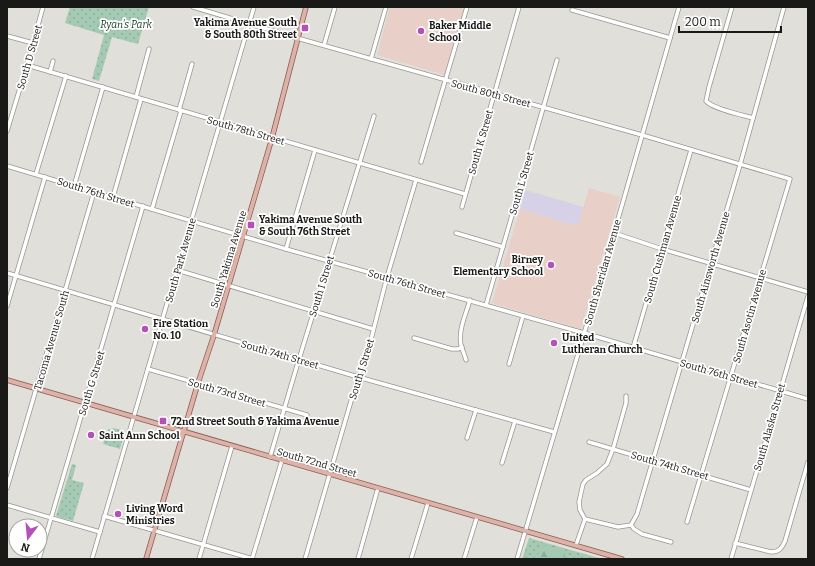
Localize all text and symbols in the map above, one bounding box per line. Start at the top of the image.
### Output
scale bar [679,8,781,34]
text: 200 m [685,15,721,29]
place label: Yakima Avenue South & South 80th Street [194,17,298,41]
park label: Ryan's Park [100,19,152,31]
place label: Baker Middle School [429,20,492,44]
street label: South D Street [15,23,45,91]
marker: Yakima Avenue South & South 80th Street [300,23,310,33]
marker: Baker Middle School [416,26,426,36]
street label: South 80th Street [450,78,532,110]
street label: South K Street [466,108,496,176]
street label: South 78th Street [205,114,286,148]
street label: South L Street [507,150,537,216]
street label: South 76th Street [56,175,136,211]
street label: South Cushman Avenue [642,194,684,304]
street label: South Yakima Avenue [208,209,249,309]
street label: South Ainsworth Avenue [689,210,733,324]
place label: Yakima Avenue South & South 76th Street [259,214,363,238]
street label: South Park Avenue [163,216,199,304]
street label: South Sheridan Avenue [582,218,624,326]
marker: Yakima Avenue South & South 76th Street [246,220,256,230]
street label: South I Street [307,254,337,318]
place label: Birney Elementary School [453,254,543,278]
marker: Birney Elementary School [546,260,556,270]
street label: South 76th Street [366,267,447,301]
street label: South Asotin Avenue [731,268,769,365]
street label: Tacoma Avenue South [32,288,72,392]
place label: Fire Station No. 10 [153,318,209,342]
marker: Fire Station No. 10 [140,324,150,334]
place label: United Lutheran Church [562,332,643,356]
street label: South J Street [347,337,377,401]
street label: South 74th Street [239,338,320,372]
marker: United Lutheran Church [549,338,559,348]
street label: South G Street [76,349,108,417]
street label: South 76th Street [678,357,759,391]
street label: South 73rd Street [187,376,267,410]
street label: South Alaska Street [752,382,788,472]
marker: 72nd Street South & Yakima Avenue [158,416,168,426]
place label: 72nd Street South & Yakima Avenue [171,416,340,428]
marker: Saint Ann School [86,430,96,440]
place label: Saint Ann School [99,430,180,442]
street label: South 72nd Street [275,446,358,480]
street label: South 74th Street [629,449,710,483]
place label: Living Word Ministries [126,503,183,527]
marker: Living Word Ministries [113,509,123,519]
north arrow [8,518,48,558]
text: N [19,540,31,555]

